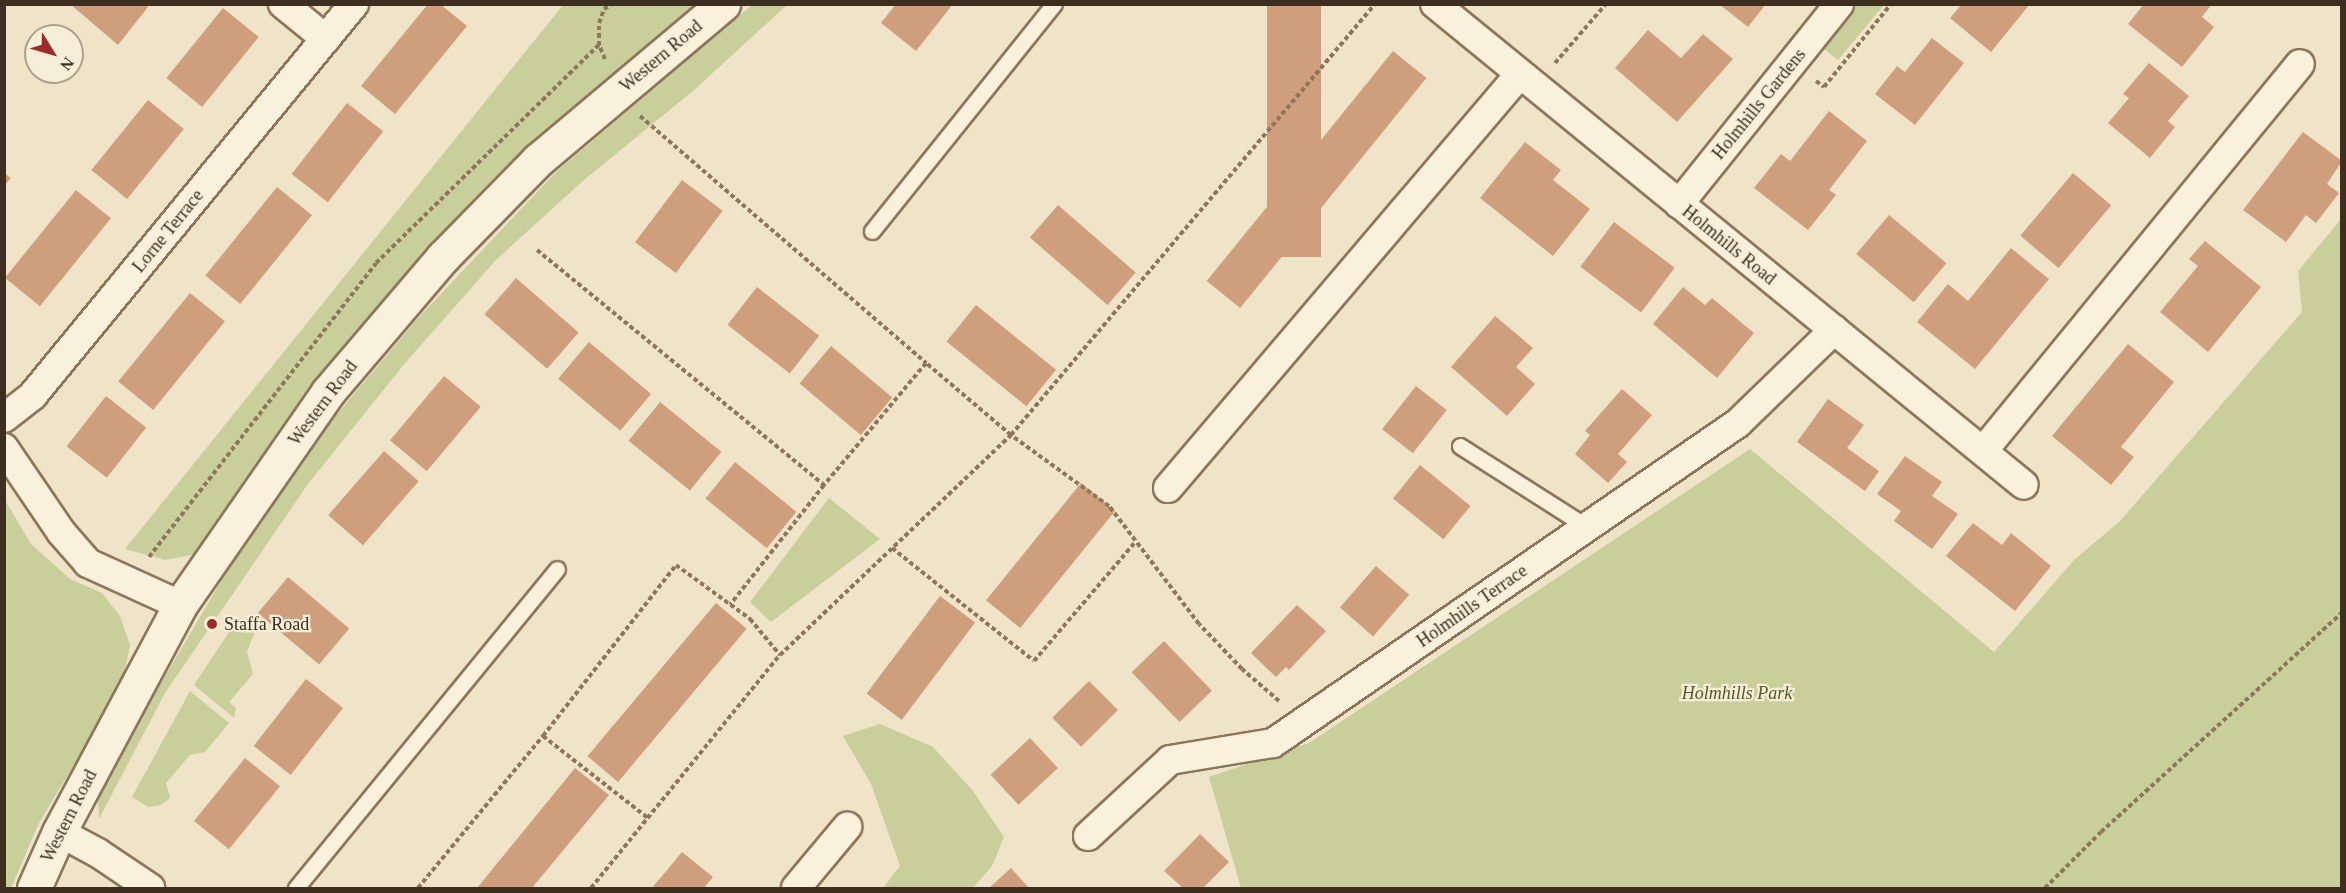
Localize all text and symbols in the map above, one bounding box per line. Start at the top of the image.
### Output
street label: Western Road [615,15,707,97]
north arrow [24,24,84,84]
street label: Holmhills Gardens [1708,44,1810,164]
text: N [57,54,77,74]
street label: Lorne Terrace [128,185,208,277]
street label: Holmhills Road [1678,201,1780,289]
street label: Western Road [284,356,362,450]
street label: Holmhills Terrace [1412,560,1532,652]
place label: Staffa Road [224,613,309,635]
marker: Staffa Road [205,617,219,631]
park label: Holmhills Park [1682,682,1792,704]
street label: Western Road [36,766,102,866]

